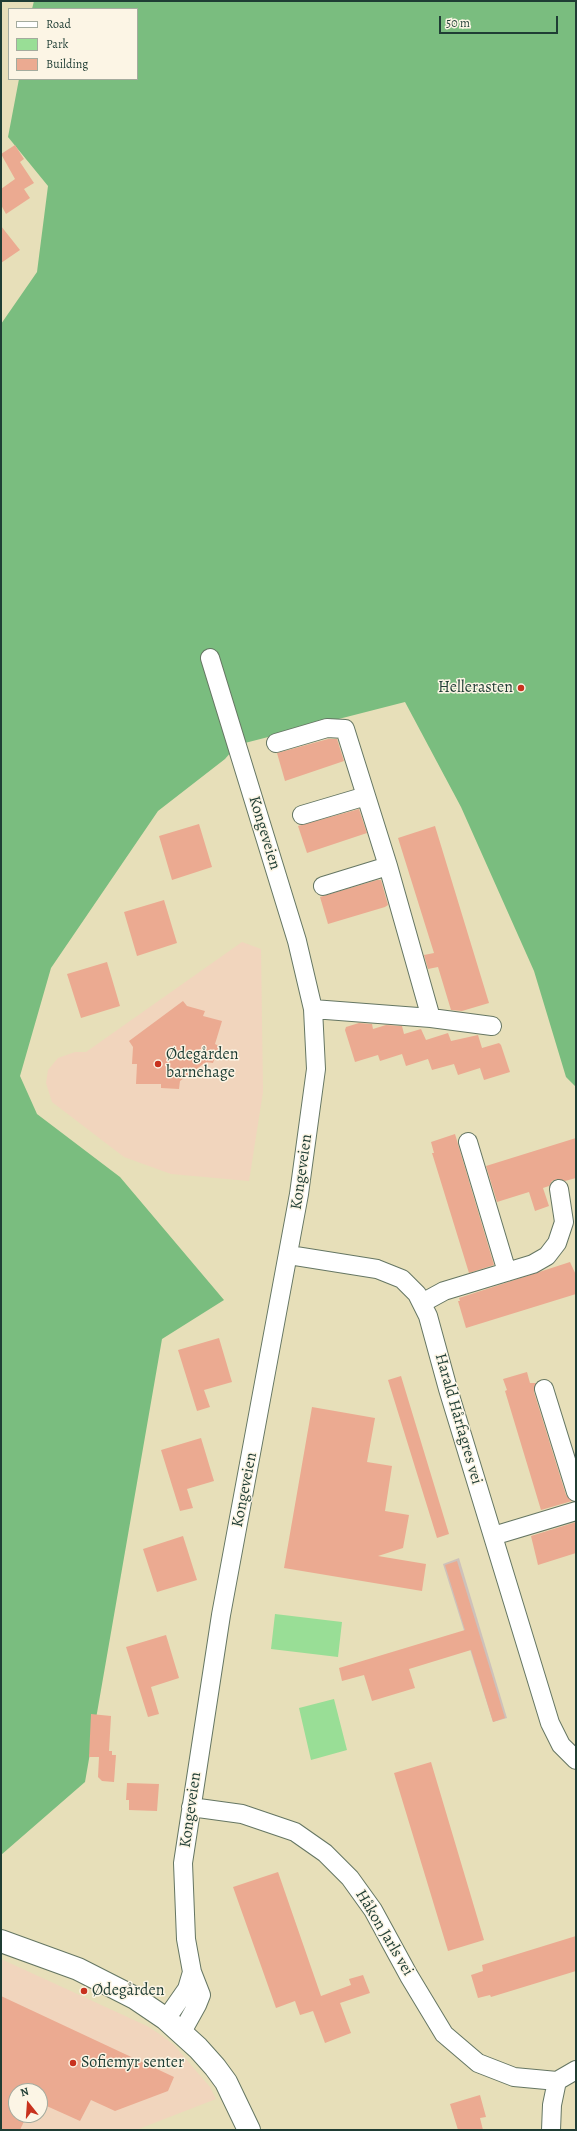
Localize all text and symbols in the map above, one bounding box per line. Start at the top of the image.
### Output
legend [8,8,138,80]
scale bar [441,8,560,34]
text: 50 m [446,15,470,31]
text: Road [46,16,71,32]
text: Park [46,36,69,52]
text: Building [46,56,88,72]
place label: Hellerasten [438,678,513,698]
marker: Hellerasten [516,683,526,693]
street label: Kongeveien [244,794,284,872]
place label: Ødegården barnehage [166,1045,238,1083]
marker: Ødegården barnehage [153,1059,163,1069]
street label: Kongeveien [287,1133,317,1211]
street label: Harald Hårfagres vei [430,1351,486,1487]
street label: Kongeveien [228,1451,262,1529]
street label: Kongeveien [176,1771,206,1849]
street label: Håkon Jarls vei [351,1886,417,1980]
place label: Ødegården [92,1981,164,2001]
marker: Ødegården [79,1986,89,1996]
place label: Sofiemyr senter [81,2053,184,2073]
marker: Sofiemyr senter [68,2058,78,2068]
north arrow [8,2083,48,2123]
text: N [19,2084,31,2100]

